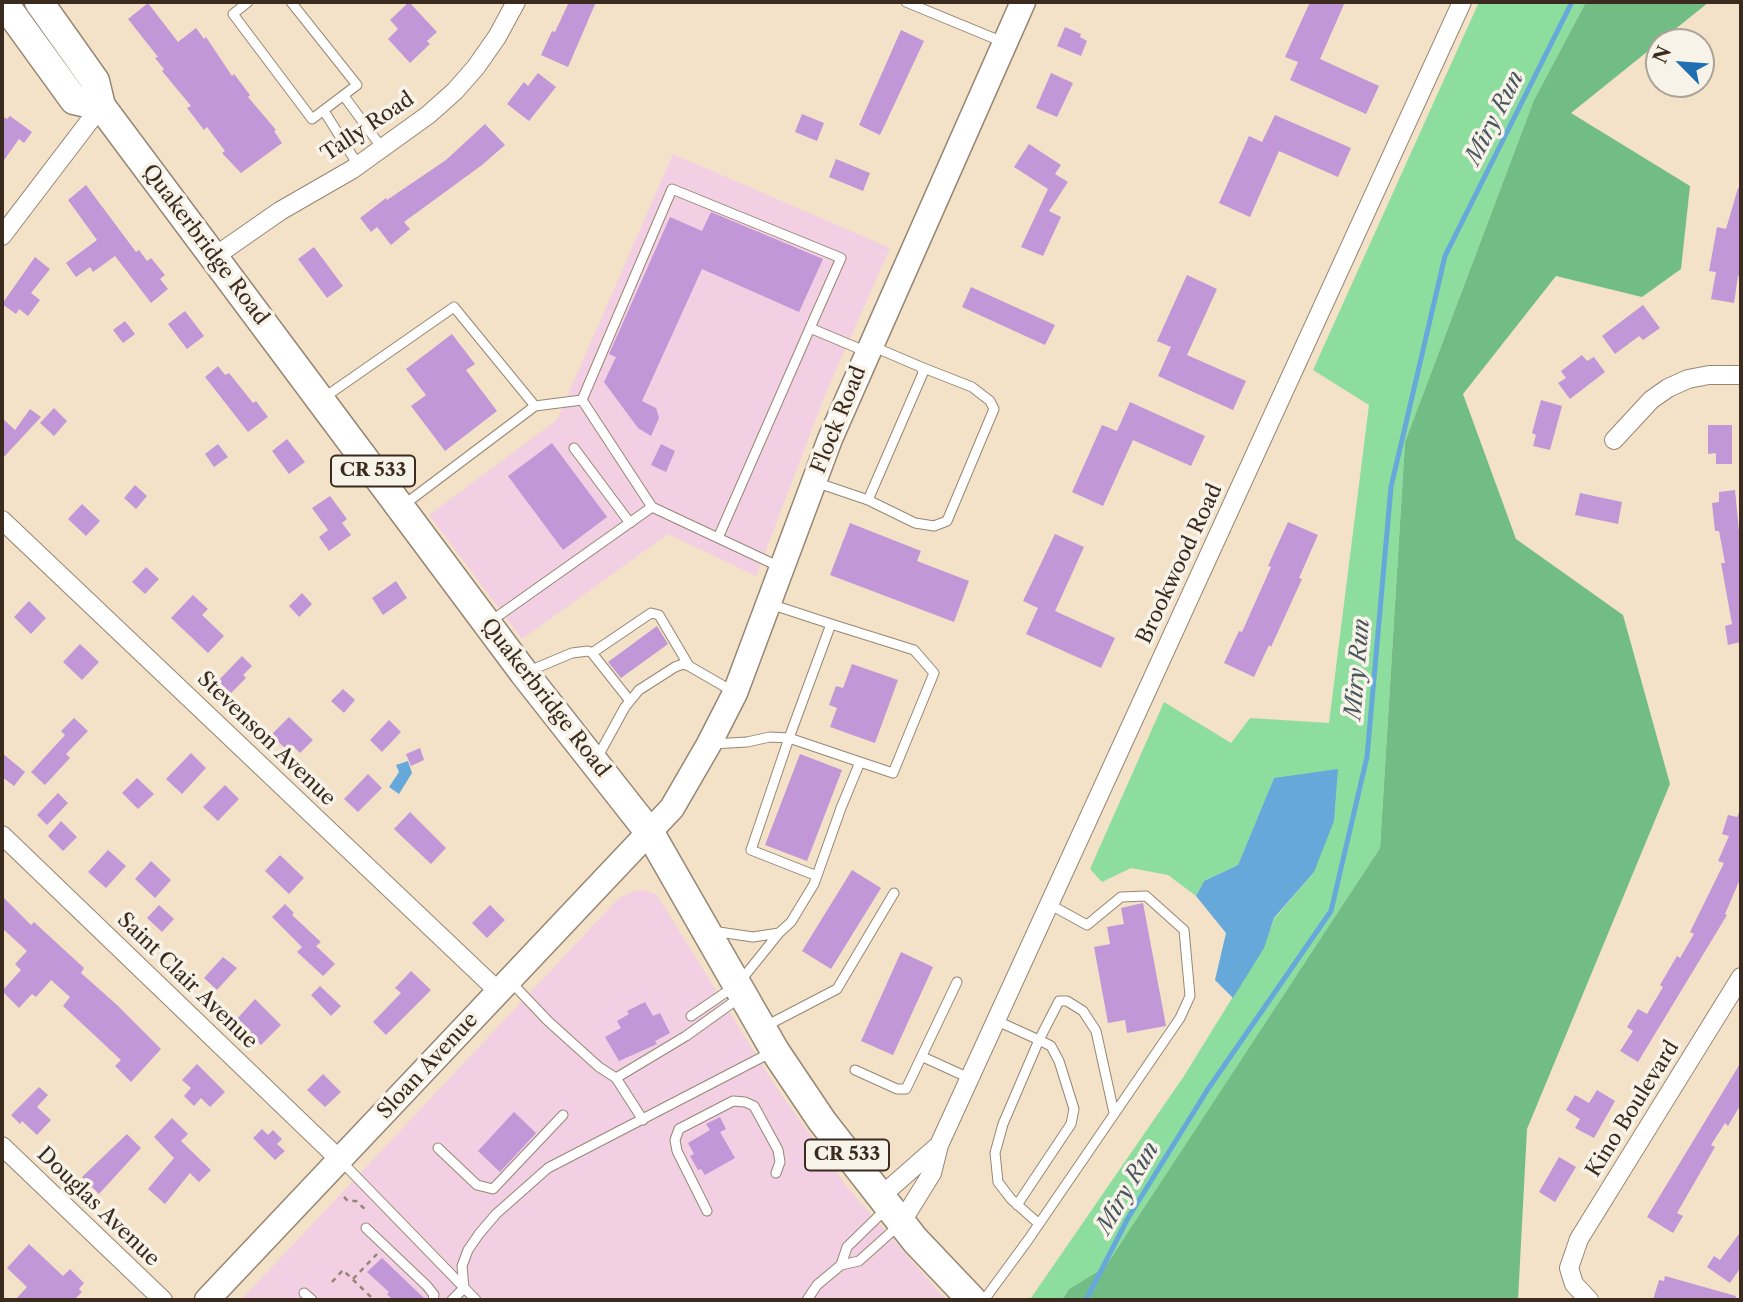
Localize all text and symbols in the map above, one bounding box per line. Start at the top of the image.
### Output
north arrow [1645,28,1715,98]
text: N [1648,42,1676,67]
water label: Miry Run [1460,67,1530,169]
street label: Tally Road [317,87,419,167]
street label: Quakerbridge Road [136,160,274,330]
street label: Flock Road [806,363,872,477]
road number: CR 533 [331,456,415,486]
street label: Brookwood Road [1132,480,1228,648]
street label: Quakerbridge Road [475,614,615,782]
water label: Miry Run [1340,617,1376,721]
street label: Stevenson Avenue [192,667,340,811]
street label: Saint Clair Avenue [112,908,262,1054]
street label: Sloan Avenue [372,1008,484,1124]
street label: Kino Boulevard [1581,1036,1685,1182]
water label: Miry Run [1091,1137,1165,1239]
road number: CR 533 [805,1140,889,1170]
street label: Douglas Avenue [31,1142,165,1272]

